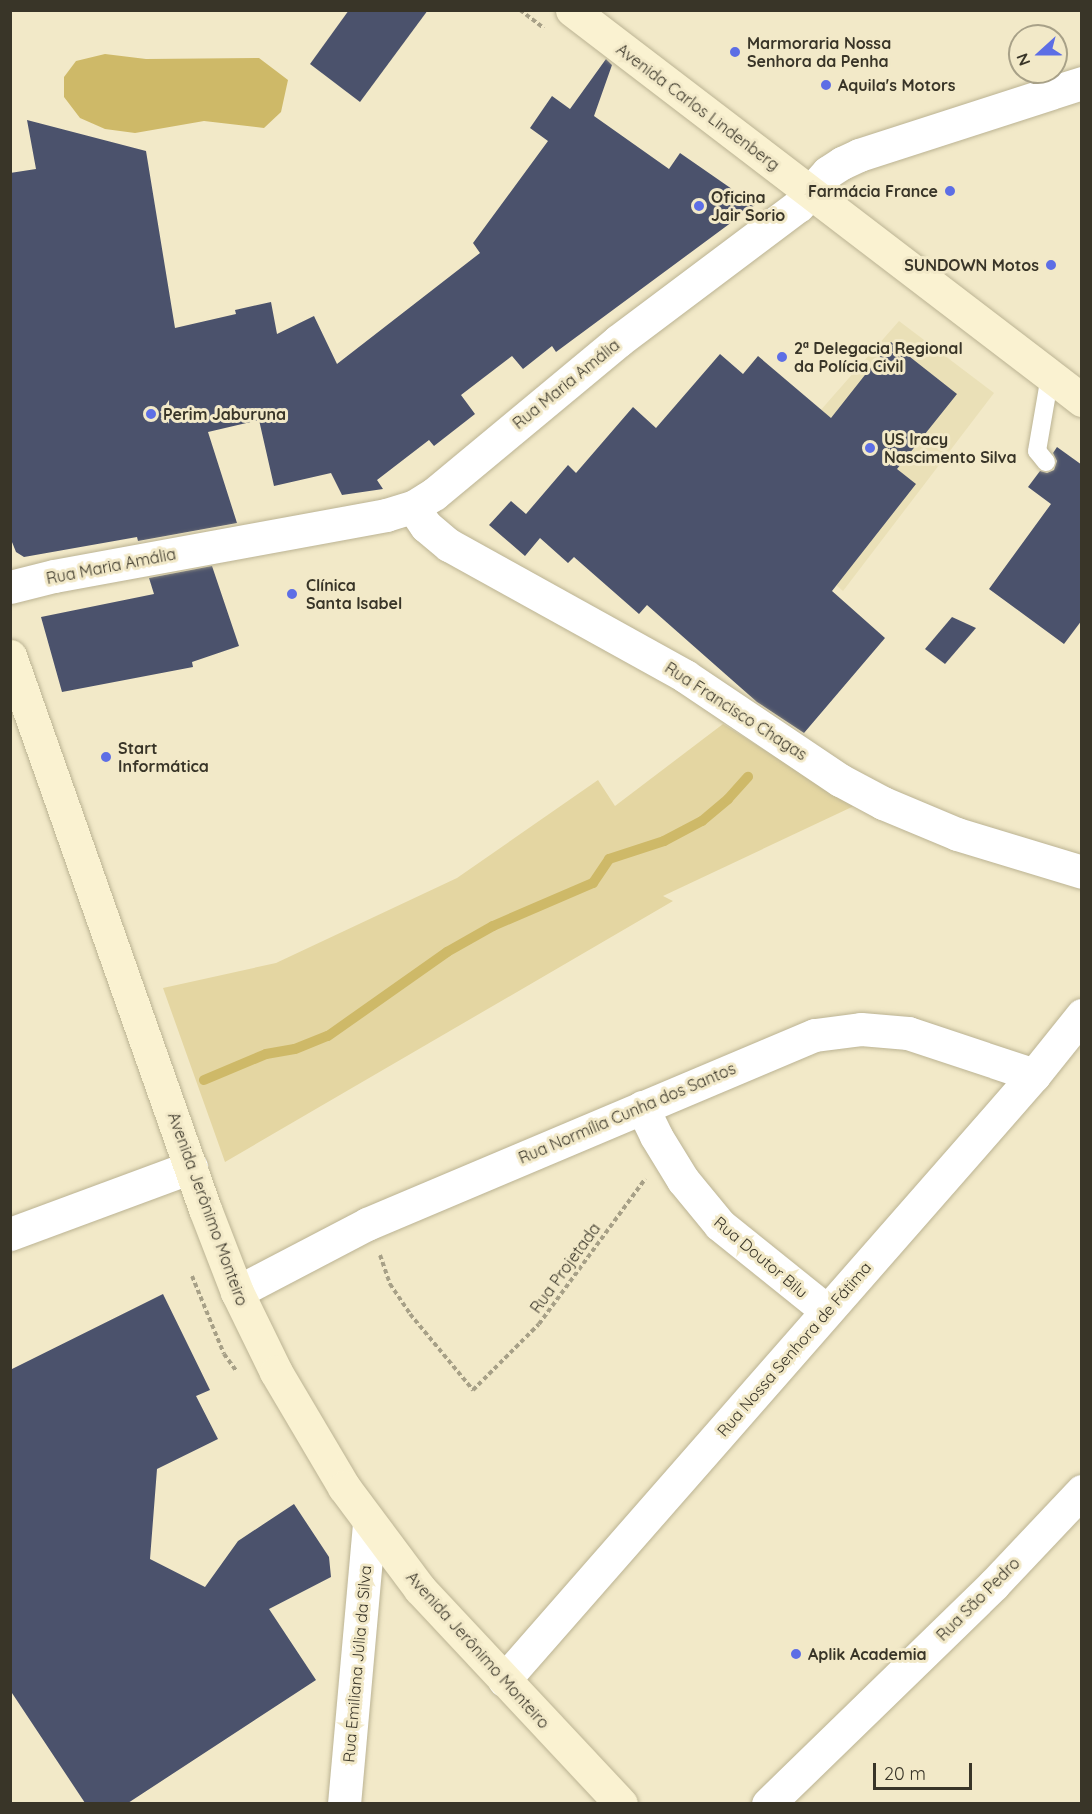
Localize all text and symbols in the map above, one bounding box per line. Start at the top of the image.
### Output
north arrow [1008,24,1068,84]
place label: Marmoraria Nossa Senhora da Penha [747,33,891,71]
street label: Avenida Carlos Lindenberg [613,39,783,175]
marker: Marmoraria Nossa Senhora da Penha [728,45,742,59]
text: N [1012,51,1035,69]
place label: Aquila's Motors [838,75,956,95]
marker: Aquila's Motors [819,78,833,92]
place label: Farmácia France [808,181,938,201]
marker: Farmácia France [943,184,957,198]
place label: Oficina Jair Sorio [711,187,785,225]
marker: Oficina Jair Sorio [692,199,706,213]
place label: SUNDOWN Motos [904,255,1039,275]
marker: SUNDOWN Motos [1044,258,1058,272]
street label: Rua Maria Amália [509,335,623,433]
place label: 2ª Delegacia Regional da Polícia Civil [794,338,963,376]
marker: 2ª Delegacia Regional da Polícia Civil [775,350,789,364]
place label: Perim Jaburuna [163,404,286,424]
marker: Perim Jaburuna [144,407,158,421]
place label: US Iracy Nascimento Silva [884,429,1017,467]
marker: US Iracy Nascimento Silva [861,439,879,457]
street label: Rua Maria Amália [45,544,177,588]
place label: Clínica Santa Isabel [306,575,402,613]
marker: Clínica Santa Isabel [283,585,301,603]
street label: Rua Francisco Chagas [661,658,811,764]
place label: Start Informática [118,738,209,776]
marker: Start Informática [99,750,113,764]
street label: Rua Normília Cunha dos Santos [516,1058,738,1168]
street label: Avenida Jerônimo Monteiro [164,1110,252,1308]
street label: Rua Doutor Bilu [710,1212,812,1302]
street label: Rua Projetada [526,1219,604,1317]
street label: Rua Nossa Senhora de Fátima [713,1258,875,1440]
street label: Rua São Pedro [932,1553,1024,1645]
street label: Rua Emiliana Júlia da Silva [339,1565,375,1763]
street label: Avenida Jerônimo Monteiro [402,1568,554,1732]
place label: Aplik Academia [808,1644,927,1664]
marker: Aplik Academia [789,1647,803,1661]
scale bar [876,1751,975,1789]
text: 20 m [884,1762,926,1785]

